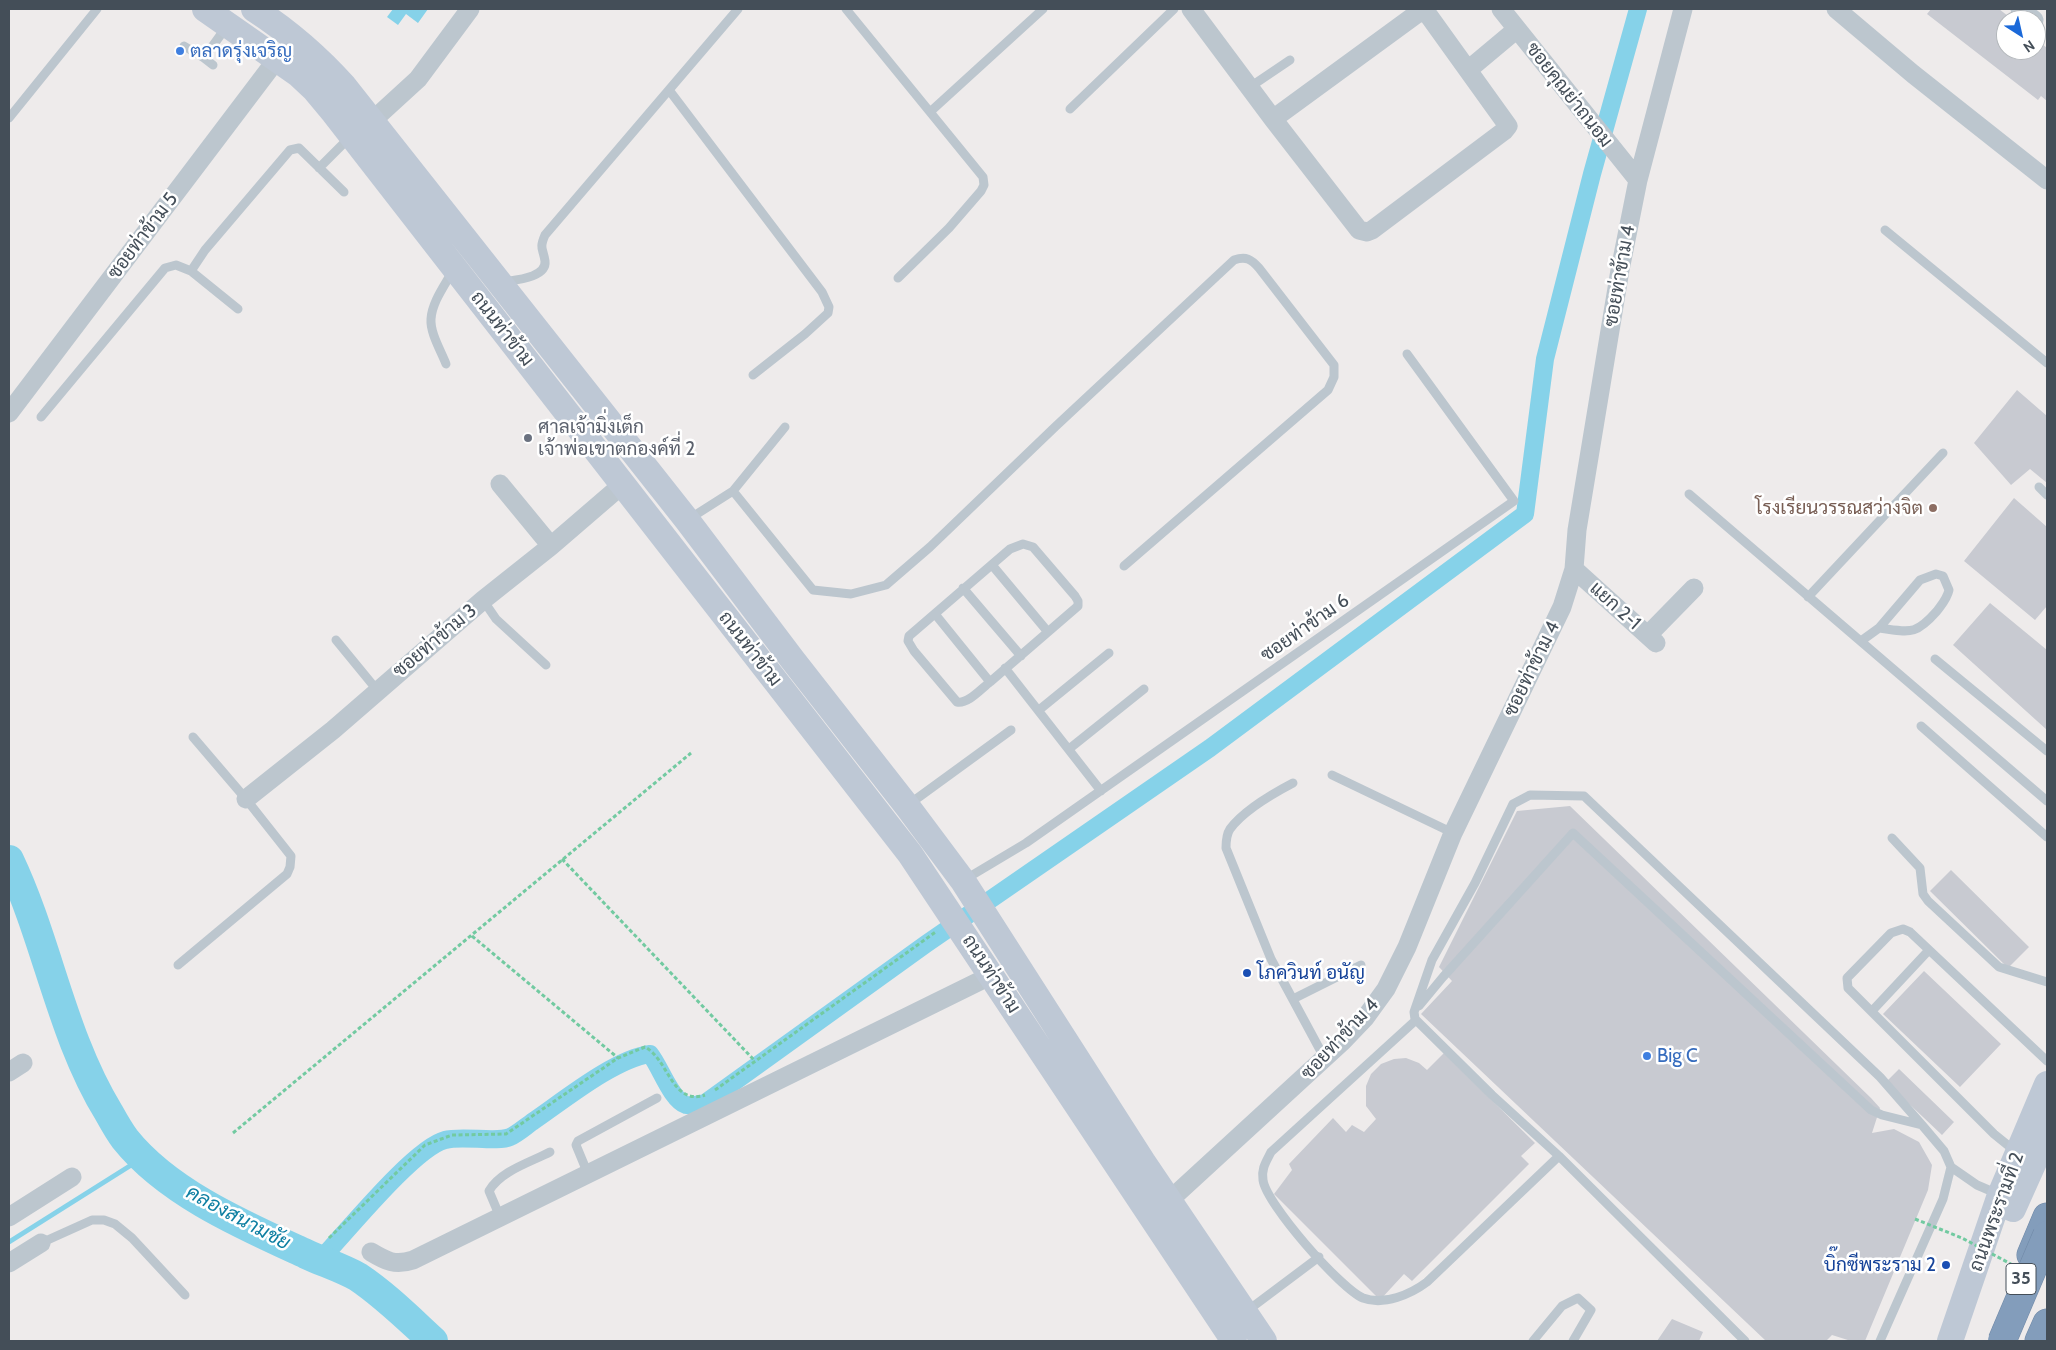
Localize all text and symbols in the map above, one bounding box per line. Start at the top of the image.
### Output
north arrow [1996,10,2046,60]
text: N [2020,36,2038,57]
street label: ซอยคุณย่าถนอม [1521,38,1617,152]
place label: ตลาดรุ่งเจริญ [190,40,292,62]
marker: ตลาดรุ่งเจริญ [174,45,186,57]
street label: ซอยท่าข้าม 5 [103,188,183,284]
street label: ซอยท่าข้าม 4 [1600,223,1640,329]
street label: ถนนท่าข้าม [466,287,538,371]
place label: ศาลเจ้ามิ่งเต็ก เจ้าพ่อเขาตกองค์ที่ 2 [538,416,695,460]
marker: ศาลเจ้ามิ่งเต็ก เจ้าพ่อเขาตกองค์ที่ 2 [522,432,534,444]
place label: โรงเรียนวรรณสว่างจิต [1755,497,1923,519]
marker: โรงเรียนวรรณสว่างจิต [1927,502,1939,514]
street label: แยก 2-1 [1585,577,1645,635]
street label: ซอยท่าข้าม 6 [1256,589,1354,667]
street label: ซอยท่าข้าม 3 [389,599,481,683]
street label: ถนนท่าข้าม [714,607,786,691]
street label: ซอยท่าข้าม 4 [1499,618,1565,720]
street label: ถนนท่าข้าม [957,930,1025,1018]
place label: โภควินท์ อนัญ [1257,962,1365,984]
marker: โภควินท์ อนัญ [1241,967,1253,979]
street label: ซอยท่าข้าม 4 [1297,994,1383,1084]
place label: Big C [1657,1045,1698,1067]
marker: Big C [1641,1050,1653,1062]
street label: ถนนพระรามที่ 2 [1965,1149,2029,1275]
water label: คลองสนามชัย [182,1181,294,1255]
place label: บิ๊กซีพระราม 2 [1824,1254,1936,1276]
marker: บิ๊กซีพระราม 2 [1940,1259,1952,1271]
road number: 35 [2006,1264,2036,1295]

